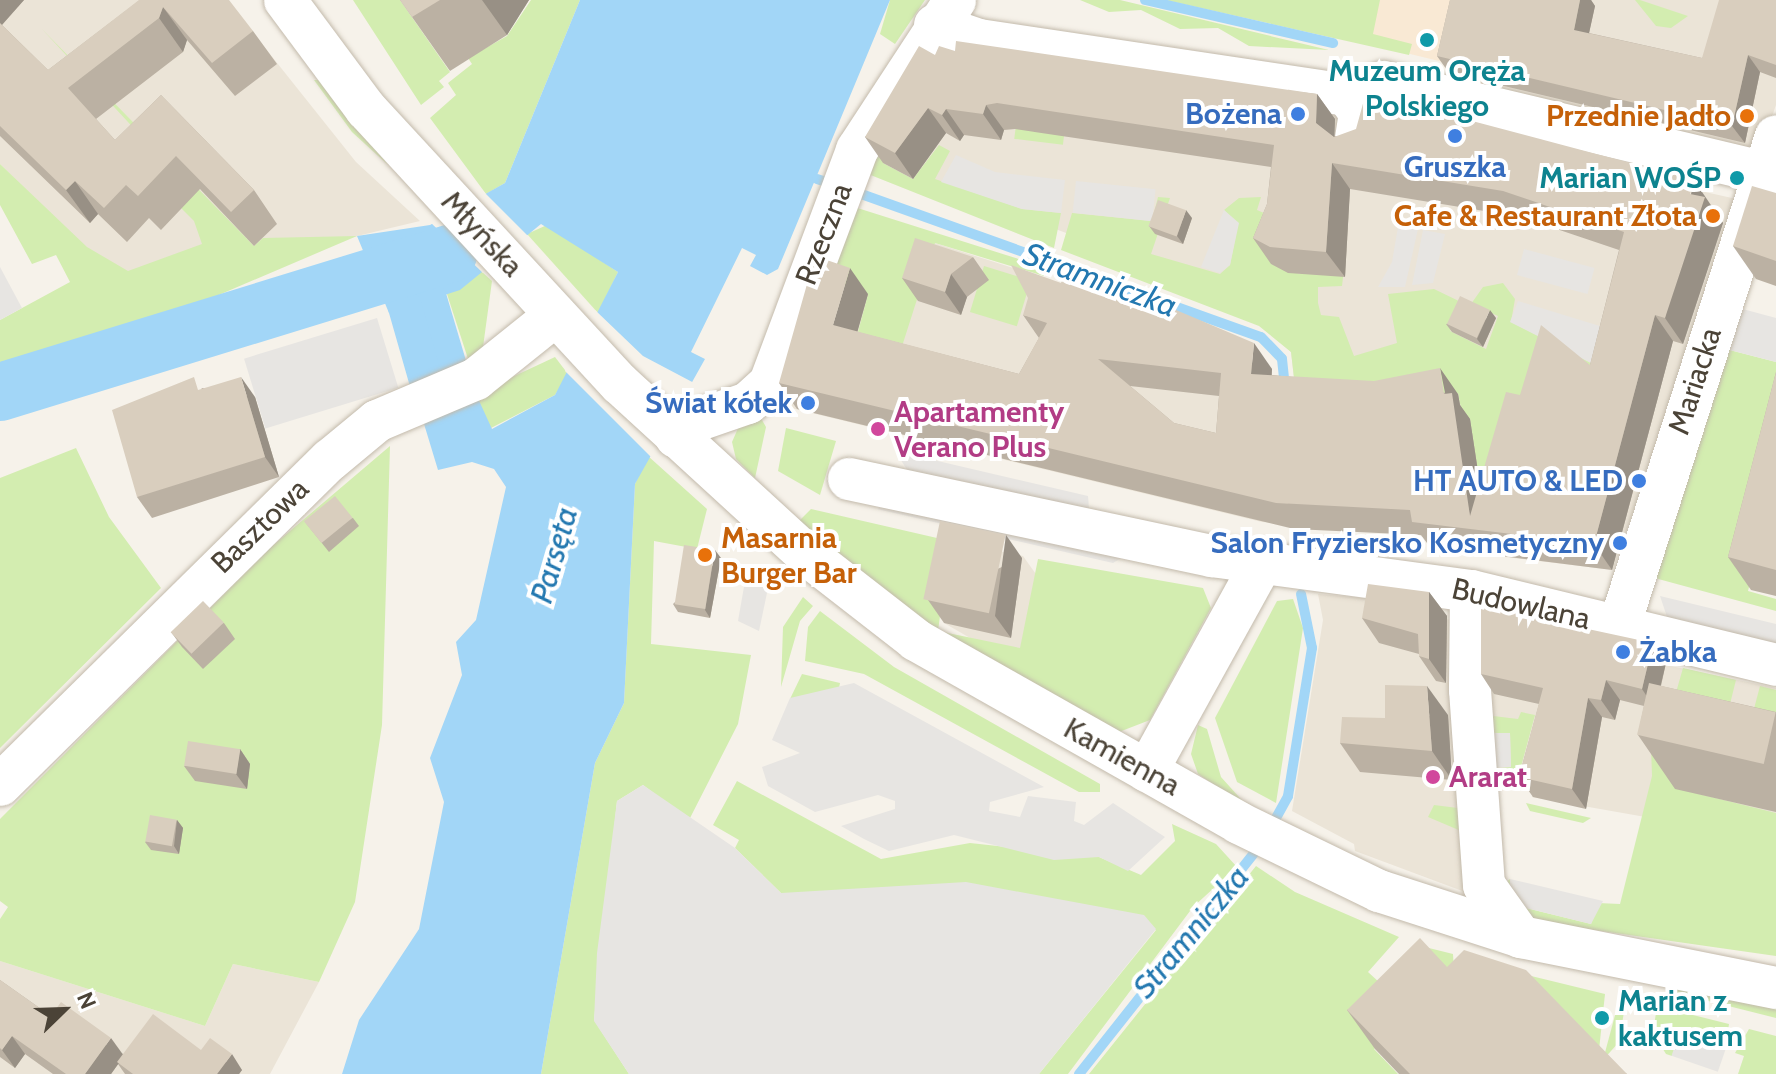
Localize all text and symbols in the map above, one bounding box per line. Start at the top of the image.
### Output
marker: Muzeum Oręża Polskiego [1418,31,1436,49]
place label: Muzeum Oręża Polskiego [1328,53,1526,124]
place label: Bożena [1185,96,1282,132]
place label: Przednie Jadło [1546,98,1731,134]
marker: Bożena [1289,105,1307,123]
marker: Przednie Jadło [1738,107,1756,125]
marker: Gruszka [1446,127,1464,145]
place label: Gruszka [1404,149,1506,185]
place label: Marian WOŚP [1539,160,1721,196]
marker: Marian WOŚP [1728,169,1746,187]
street label: Rzeczna [788,178,860,290]
street label: Młyńska [434,184,530,284]
place label: Cafe & Restaurant Złota [1394,198,1697,234]
marker: Cafe & Restaurant Złota [1704,207,1722,225]
water label: Stramniczka [1018,234,1182,326]
street label: Mariacka [1661,323,1729,439]
place label: Świat kółek [645,385,792,421]
marker: Świat kółek [799,394,817,412]
place label: Apartamenty Verano Plus [894,394,1064,464]
marker: Apartamenty Verano Plus [869,420,887,438]
place label: HT AUTO & LED [1413,463,1623,499]
street label: Basztowa [204,471,316,581]
marker: HT AUTO & LED [1630,472,1648,490]
water label: Parsęta [522,503,586,607]
place label: Masarnia Burger Bar [721,520,857,590]
place label: Salon Fryziersko Kosmetyczny [1210,525,1604,561]
marker: Salon Fryziersko Kosmetyczny [1611,534,1629,552]
marker: Masarnia Burger Bar [696,546,714,564]
street label: Budowlana [1448,571,1594,637]
place label: Żabka [1639,634,1717,670]
marker: Żabka [1614,643,1632,661]
street label: Kamienna [1058,710,1186,804]
place label: Ararat [1449,759,1527,795]
marker: Ararat [1424,768,1442,786]
water label: Stramniczka [1125,858,1257,1006]
north arrow [24,970,104,1050]
place label: Marian z kaktusem [1618,983,1743,1054]
text: N [71,988,102,1013]
marker: Marian z kaktusem [1593,1009,1611,1027]

